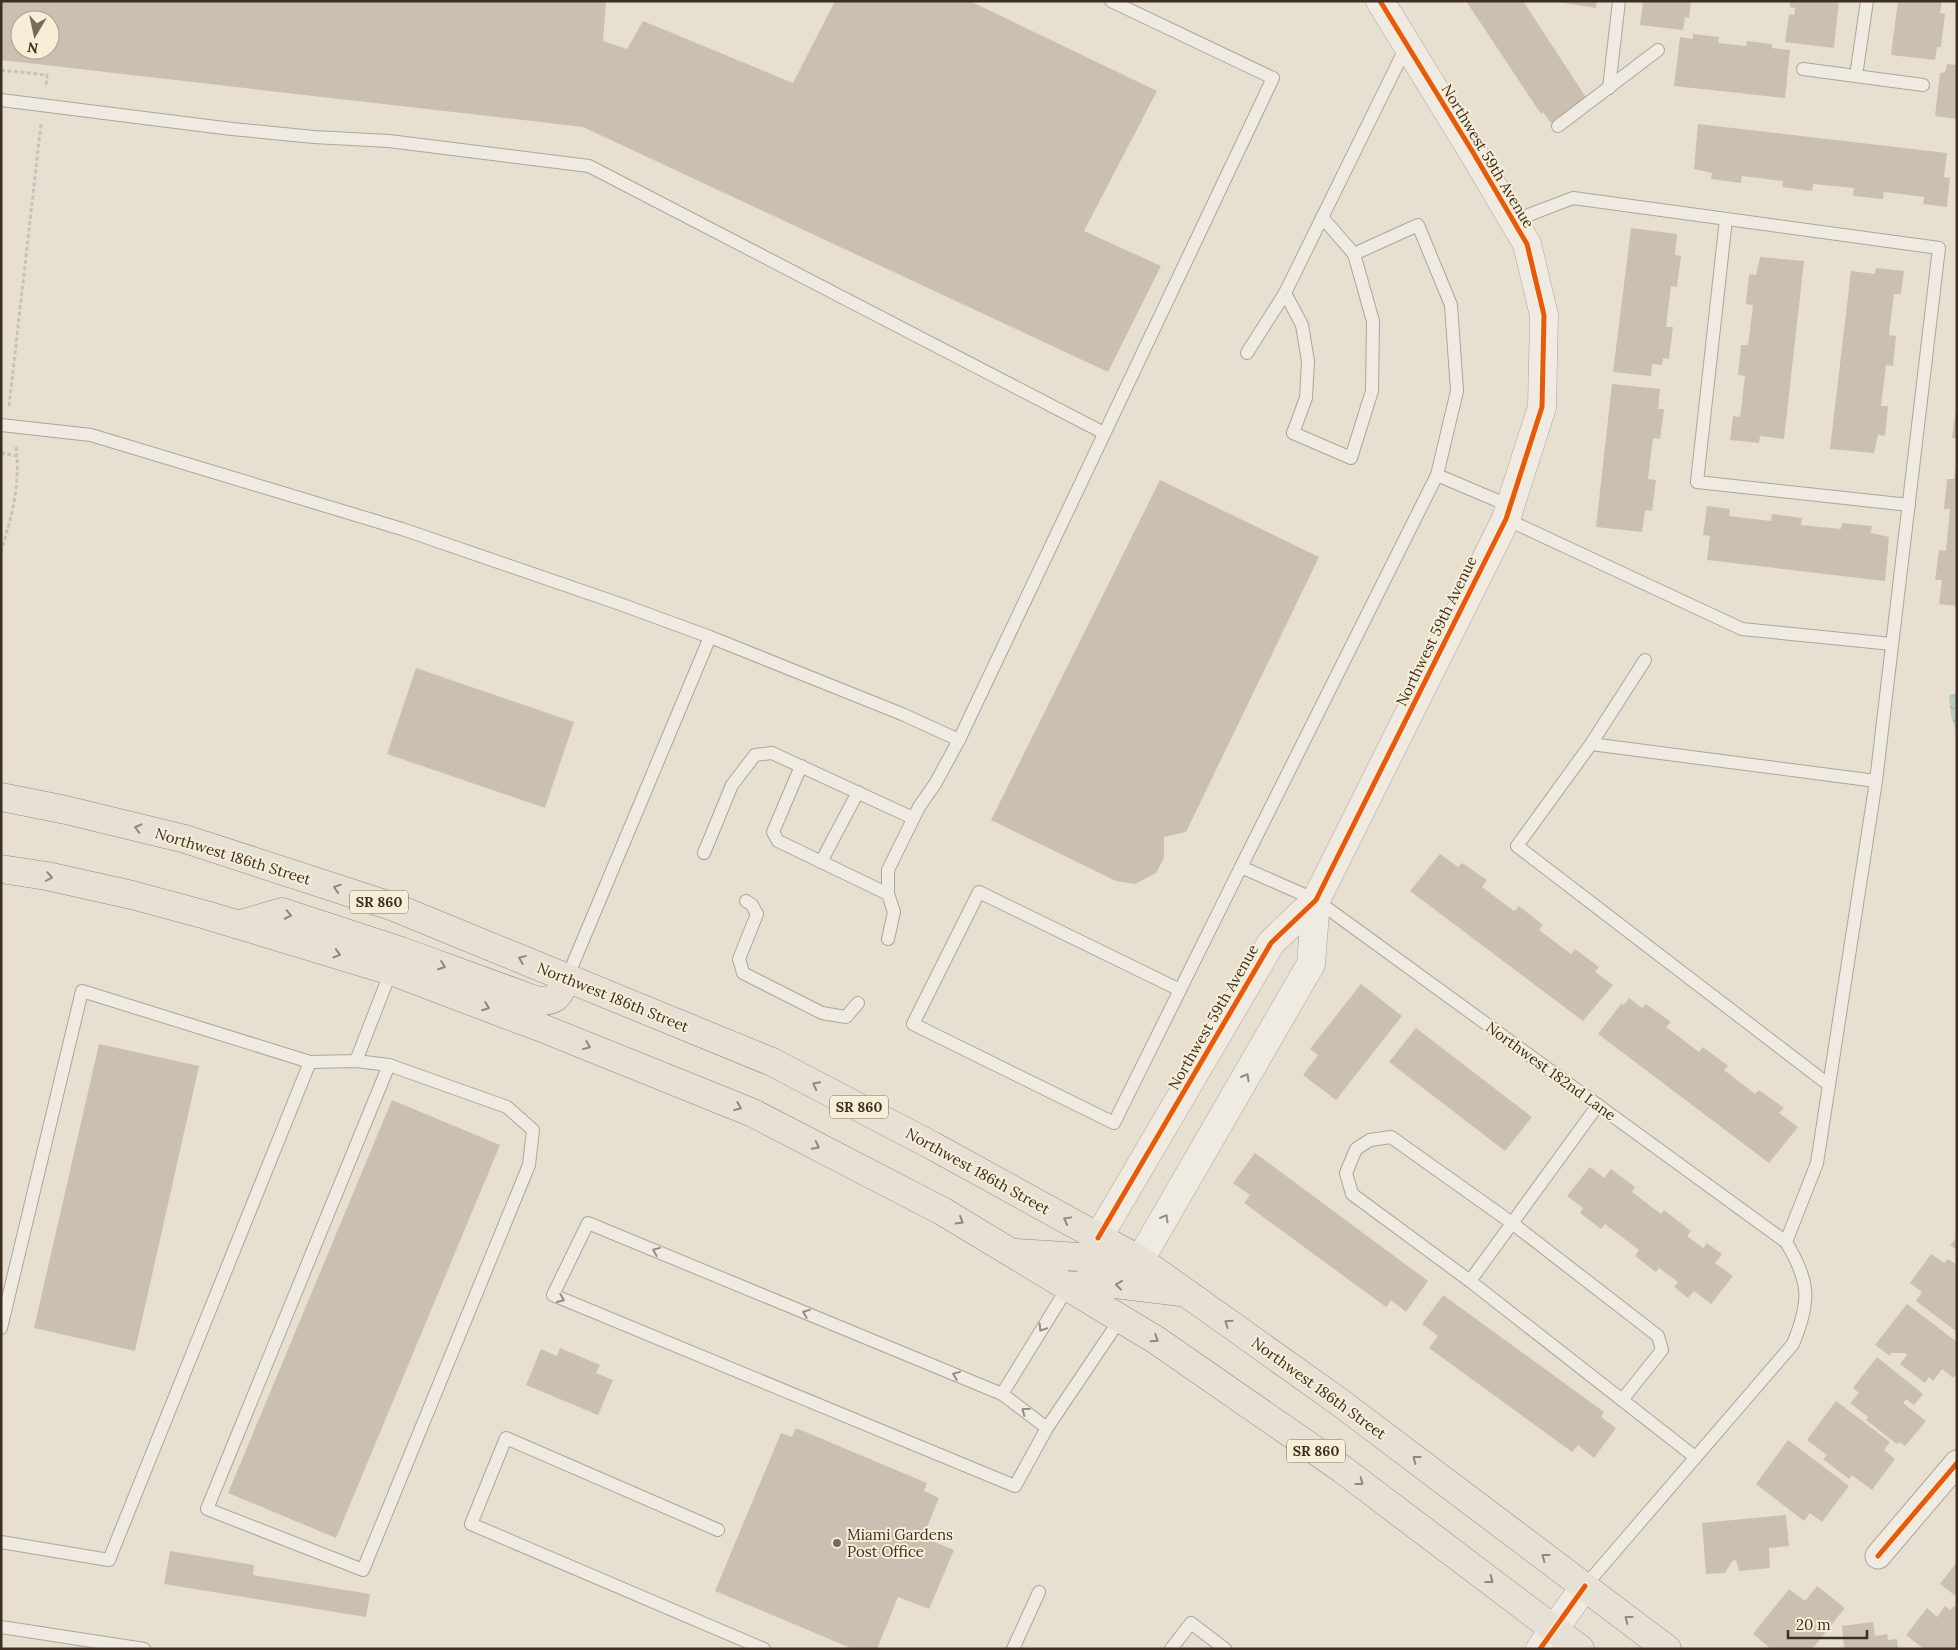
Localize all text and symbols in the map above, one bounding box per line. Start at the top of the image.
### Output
north arrow [10,10,60,60]
text: N [26,38,40,58]
street label: Northwest 59th Avenue [1437,81,1539,231]
street label: Northwest 59th Avenue [1391,553,1481,709]
one-way arrow [133,823,142,834]
street label: Northwest 186th Street [153,823,313,889]
one-way arrow [45,871,54,882]
one-way arrow [334,884,342,894]
road number: SR 860 [350,890,408,914]
one-way arrow [283,909,292,920]
street label: Northwest 59th Avenue [1164,941,1262,1093]
one-way arrow [332,948,340,958]
one-way arrow [518,955,527,966]
street label: Northwest 186th Street [534,958,692,1036]
one-way arrow [437,960,446,970]
one-way arrow [481,1001,489,1011]
street label: Northwest 182nd Lane [1482,1017,1620,1125]
one-way arrow [583,1041,591,1051]
one-way arrow [1240,1074,1250,1083]
one-way arrow [812,1081,821,1091]
road number: SR 860 [830,1096,888,1118]
one-way arrow [733,1101,742,1111]
street label: Northwest 186th Street [903,1123,1054,1219]
one-way arrow [811,1140,820,1150]
one-way arrow [954,1215,963,1225]
one-way arrow [1158,1215,1168,1224]
one-way arrow [1063,1216,1072,1226]
one-way arrow [652,1247,661,1258]
one-way arrow [1115,1280,1124,1290]
one-way arrow [556,1292,565,1303]
one-way arrow [802,1309,811,1320]
one-way arrow [1225,1320,1234,1328]
one-way arrow [1039,1323,1049,1332]
one-way arrow [1150,1333,1159,1343]
street label: Northwest 186th Street [1248,1333,1390,1443]
one-way arrow [953,1371,961,1381]
one-way arrow [1021,1408,1030,1417]
road number: SR 860 [1287,1440,1345,1462]
one-way arrow [1413,1457,1422,1465]
one-way arrow [1354,1476,1364,1485]
place label: Miami Gardens Post Office [847,1525,953,1561]
marker: Miami Gardens Post Office [831,1537,843,1549]
one-way arrow [1542,1555,1551,1563]
one-way arrow [1484,1574,1494,1583]
scale bar [1788,1608,1867,1640]
text: 20 m [1796,1615,1831,1634]
one-way arrow [1625,1617,1634,1625]

